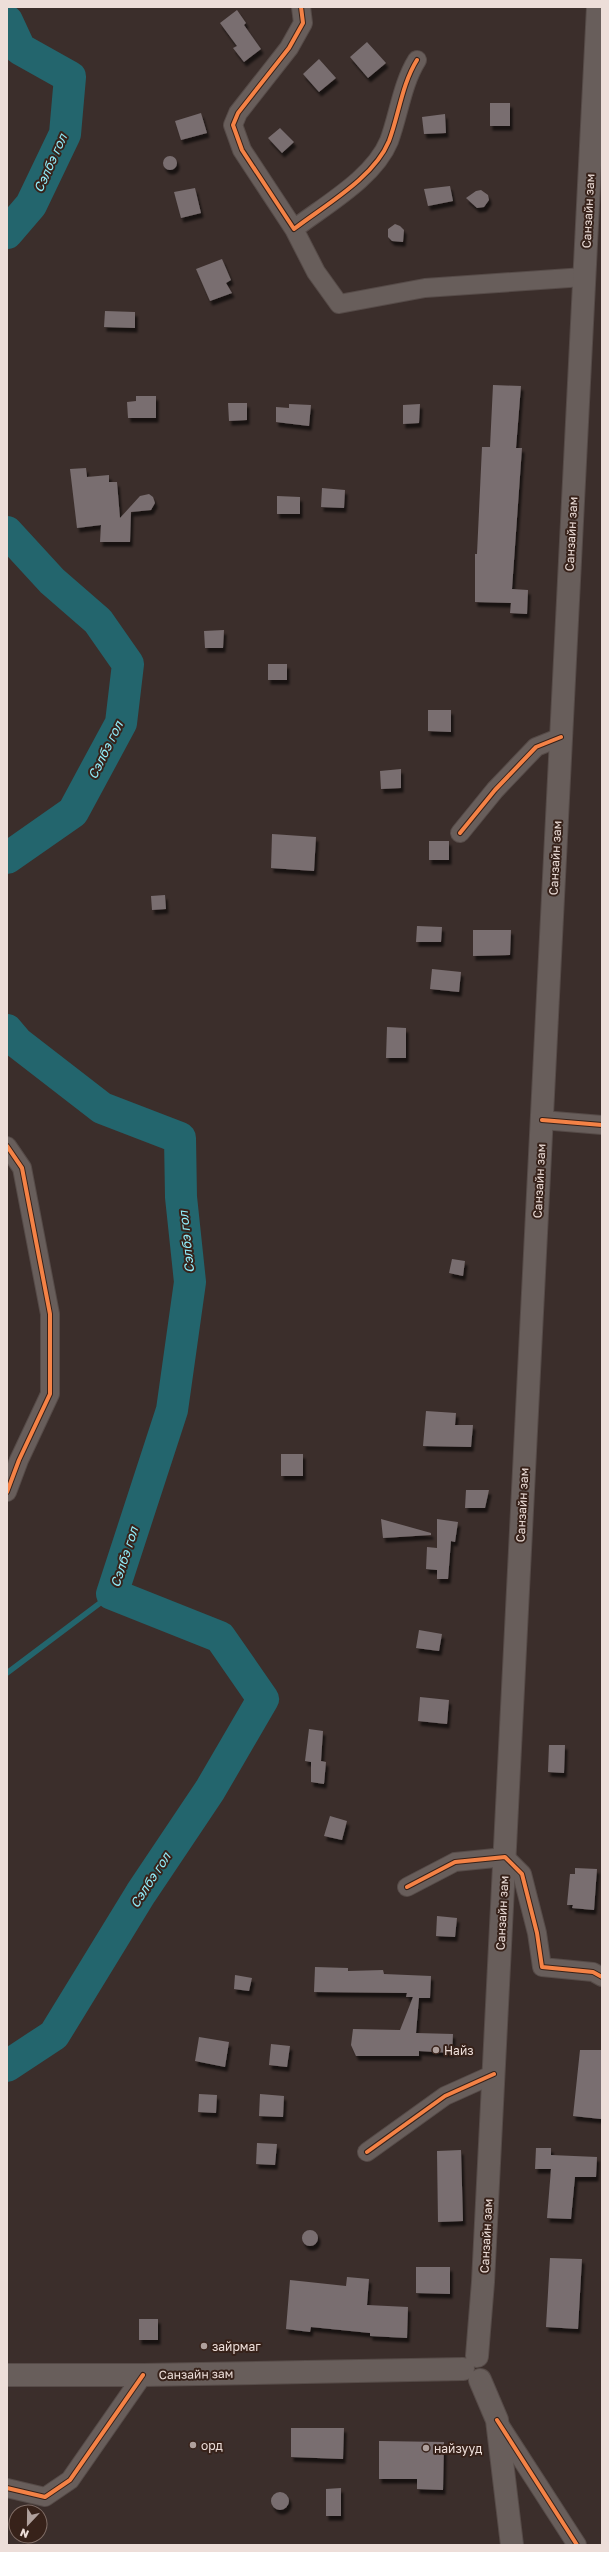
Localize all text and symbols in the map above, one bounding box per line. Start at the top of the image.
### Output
water label: Сэлбэ гол [30,130,71,195]
street label: Санзайн зам [579,173,597,249]
street label: Санзайн зам [562,496,580,572]
water label: Сэлбэ гол [84,717,127,782]
street label: Санзайн зам [546,820,564,896]
street label: Санзайн зам [530,1143,548,1219]
water label: Сэлбэ гол [175,1209,197,1274]
street label: Санзайн зам [513,1467,531,1543]
water label: Сэлбэ гол [107,1523,142,1589]
water label: Сэлбэ гол [126,1848,175,1911]
street label: Санзайн зам [493,1875,511,1951]
place label: Найз [444,2043,474,2058]
marker: Найз [431,2045,441,2055]
street label: Санзайн зам [477,2198,495,2274]
place label: зайрмаг [212,2339,261,2354]
marker: зайрмаг [199,2341,209,2351]
street label: Санзайн зам [159,2366,233,2382]
place label: орд [201,2438,223,2453]
marker: орд [188,2440,198,2450]
place label: найзууд [434,2441,482,2456]
marker: найзууд [421,2443,431,2453]
north arrow [8,2504,48,2544]
text: N [18,2526,30,2541]

